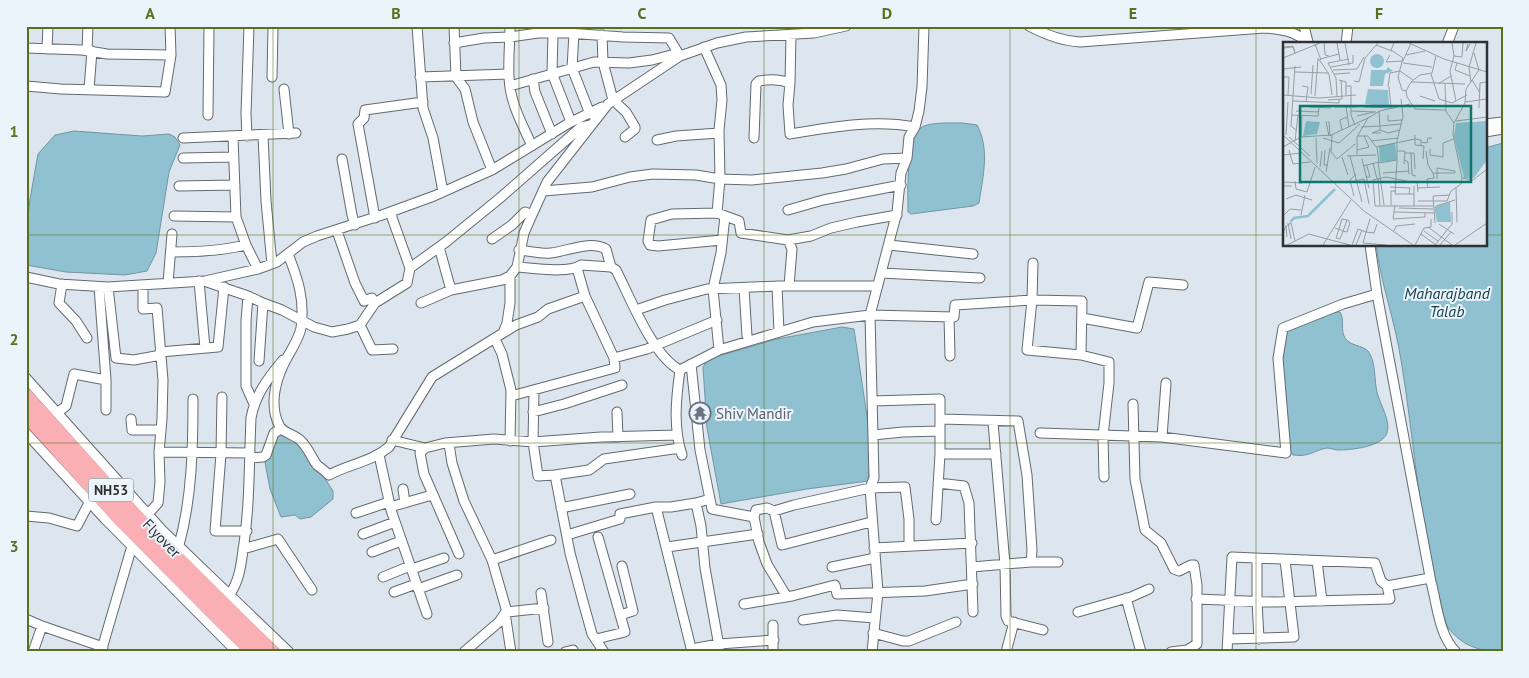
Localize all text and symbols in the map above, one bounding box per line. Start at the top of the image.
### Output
text: A [145,3,155,23]
text: B [391,3,401,23]
text: C [638,3,647,23]
text: D [882,3,892,23]
text: E [1129,3,1137,23]
text: F [1375,3,1383,23]
inset map [1283,42,1486,246]
text: 1 [9,121,19,141]
water label: Maharajband Talab [1404,283,1491,321]
text: 2 [9,329,19,349]
temple icon: Shiv Mandir [688,401,712,425]
place label: Shiv Mandir [716,404,792,423]
road number: NH53 [88,478,134,502]
street label: Flyover [139,515,185,561]
text: 3 [9,536,19,556]

